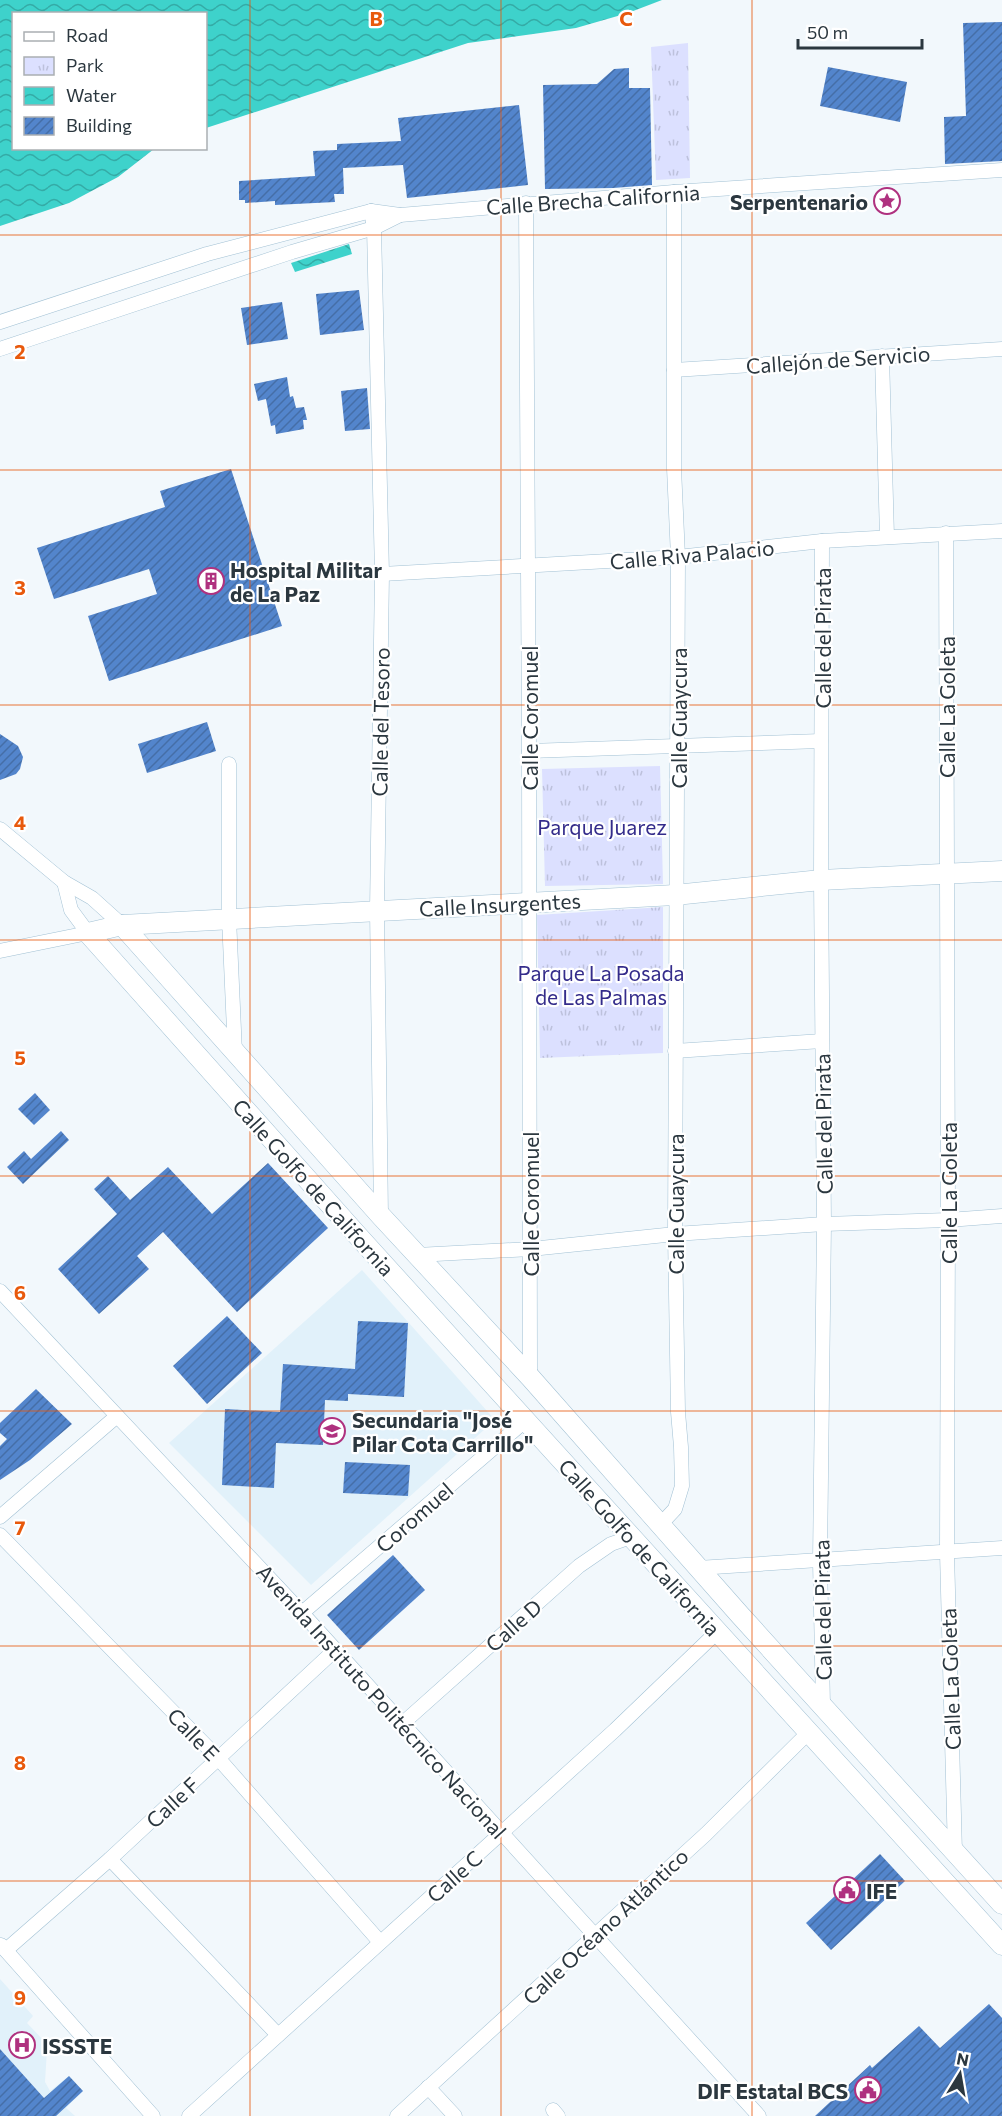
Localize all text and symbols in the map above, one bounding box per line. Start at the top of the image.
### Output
text: B [369,6,383,30]
text: C [619,6,633,30]
legend [12,12,207,150]
scale bar [798,12,922,50]
text: 50 m [807,21,848,43]
text: Road [66,24,108,46]
text: Park [66,54,104,76]
text: Water [66,84,117,106]
text: Building [66,114,132,136]
street label: Calle Brecha California [485,179,701,219]
place icon: Serpentenario [872,186,902,216]
place label: Serpentenario [730,189,868,214]
text: 2 [14,339,26,363]
street label: Callejón de Servicio [745,340,931,378]
street label: Calle Riva Palacio [609,534,775,574]
place label: Hospital Militar de La Paz [230,557,382,606]
building icon: Hospital Militar de La Paz [196,566,226,596]
street label: Calle del Pirata [810,567,835,709]
text: 3 [14,575,26,599]
street label: Calle La Goleta [934,636,959,778]
street label: Calle Coromuel [517,645,542,791]
street label: Calle del Tesoro [366,647,394,797]
street label: Calle Guaycura [666,648,691,788]
text: 4 [14,810,26,834]
park label: Parque Juarez [537,814,667,839]
street label: Calle Insurgentes [418,887,582,921]
park label: Parque La Posada de Las Palmas [517,960,685,1009]
text: 5 [14,1045,26,1069]
street label: Calle del Pirata [809,1053,837,1195]
street label: Calle Golfo de California [228,1093,400,1281]
street label: Calle La Goleta [936,1122,961,1264]
street label: Calle Coromuel [518,1131,543,1277]
street label: Calle Guaycura [663,1134,688,1274]
text: 6 [14,1280,26,1304]
place label: Secundaria "José Pilar Cota Carrillo" [352,1407,533,1456]
school or university icon: Secundaria "José Pilar Cota Carrillo" [317,1416,347,1446]
street label: Calle Golfo de California [554,1453,726,1641]
street label: Coromuel [370,1477,458,1557]
text: 7 [15,1515,26,1539]
street label: Calle del Pirata [808,1539,836,1681]
street label: Avenida Instituto Politécnico Nacional [252,1559,512,1843]
street label: Calle D [480,1593,546,1657]
street label: Calle La Goleta [935,1608,965,1750]
street label: Calle E [163,1702,225,1766]
text: 8 [14,1750,26,1774]
street label: Calle F [140,1771,204,1833]
street label: Calle Océano Atlántico [517,1843,693,2009]
street label: Calle C [421,1845,487,1907]
public building icon: IFE [832,1875,862,1905]
place label: IFE [866,1878,897,1903]
text: 9 [14,1985,26,2009]
hospital icon: ISSSTE [7,2030,37,2060]
place label: ISSSTE [42,2033,112,2058]
north arrow [930,2044,990,2104]
text: N [955,2048,971,2069]
public building icon: DIF Estatal BCS [853,2075,883,2105]
place label: DIF Estatal BCS [697,2078,848,2103]

